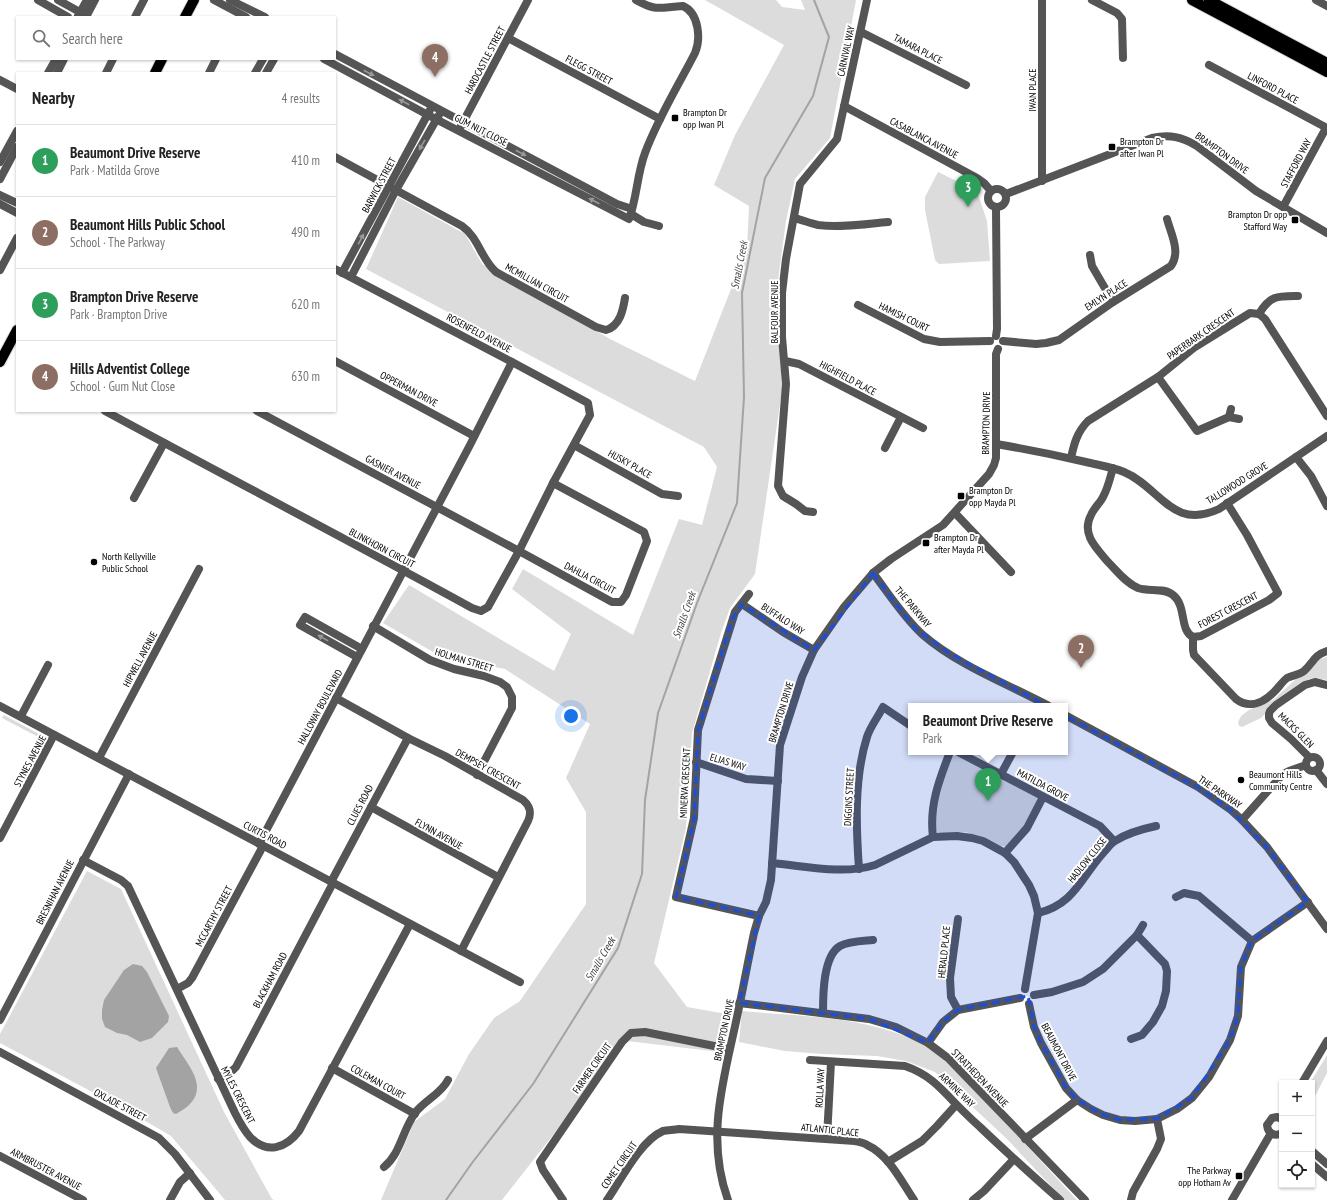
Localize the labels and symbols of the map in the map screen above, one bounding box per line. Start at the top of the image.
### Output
street label: HARDCASTLE STREET [462,23,509,96]
street label: CARNIVAL WAY [834,24,858,78]
street label: TAMARA PLACE [891,31,945,67]
pin: 4 [422,44,448,77]
street label: FLEGG STREET [563,52,615,88]
street label: IWAN PLACE [1026,68,1039,112]
one-way arrow [364,69,375,76]
street label: LINFORD PLACE [1245,69,1301,107]
one-way arrow [398,99,410,105]
place label: Brampton Dr opp Iwan Pl [683,106,727,131]
street label: GUM NUT CLOSE [452,111,510,149]
marker: Brampton Dr opp Iwan Pl [670,113,680,123]
street label: CASABLANCA AVENUE [887,114,961,162]
street label: BRAMPTON DRIVE [1193,129,1251,177]
place label: Brampton Dr after Iwan Pl [1120,135,1164,160]
street label: STAFFORD WAY [1278,136,1315,190]
one-way arrow [418,139,425,151]
marker: Brampton Dr after Iwan Pl [1107,142,1117,152]
one-way arrow [516,150,527,157]
street label: BARWICK STREET [359,155,399,215]
pin: 3 [955,174,981,207]
one-way arrow [588,197,600,204]
place label: Brampton Dr opp Stafford Way [1228,208,1287,233]
marker: Brampton Dr opp Stafford Way [1290,215,1300,225]
one-way arrow [358,233,364,245]
water label: Smalls Creek [727,238,751,290]
street label: MCMILLIAN CIRCUIT [503,260,571,306]
street label: EMLYN PLACE [1082,276,1130,314]
street label: BALFOUR AVENUE [768,280,781,344]
street label: HAMISH COURT [877,299,932,335]
street label: PAPERBARK CRESCENT [1164,305,1238,362]
street label: ROSENFELD AVENUE [444,310,514,356]
street label: HIGHFIELD PLACE [817,358,879,398]
street label: OPPERMAN DRIVE [378,368,440,410]
street label: BRAMPTON DRIVE [979,391,993,455]
street label: HUSKY PLACE [606,447,654,481]
street label: GASNIER AVENUE [363,452,423,492]
street label: TALLOWOOD GROVE [1204,459,1270,507]
place label: Brampton Dr opp Mayda Pl [969,484,1016,509]
marker: Brampton Dr opp Mayda Pl [956,491,966,501]
street label: BLINKHORN CIRCUIT [347,525,418,571]
place label: Brampton Dr after Mayda Pl [934,531,984,556]
marker: Brampton Dr after Mayda Pl [921,538,931,548]
place label: North Kellyville Public School [102,550,156,575]
marker: North Kellyville Public School [89,557,99,567]
street label: DAHLIA CIRCUIT [562,559,618,597]
street label: THE PARKWAY [892,584,934,631]
water label: Smalls Creek [669,588,699,640]
street label: FOREST CRESCENT [1196,589,1261,631]
street label: BUFFALO WAY [759,600,808,638]
street label: HIPWELL AVENUE [120,629,160,689]
one-way arrow [317,635,329,641]
pin: 2 [1068,635,1094,668]
street label: HOLMAN STREET [433,645,495,675]
street label: HALLOWAY BOULEVARD [295,667,345,747]
street label: BRAMPTON DRIVE [766,680,796,744]
your location [561,706,581,726]
street label: MACKS GLEN [1275,709,1317,751]
street label: STYNES AVENUE [11,733,49,789]
street label: DEMPSEY CRESCENT [453,746,523,792]
street label: MINERVA CRESCENT [677,747,693,818]
street label: ELIAS WAY [708,750,748,774]
street label: MATILDA GROVE [1015,766,1071,804]
street label: DIGGINS STREET [841,767,857,826]
pin: 1 [975,768,1001,801]
place label: Beaumont Hills Community Centre [1249,768,1312,793]
street label: THE PARKWAY [1196,773,1245,812]
marker: Beaumont Hills Community Centre [1236,775,1246,785]
street label: CLUES ROAD [344,782,376,828]
street label: FLYNN AVENUE [413,816,465,852]
street label: CURTIS ROAD [241,818,289,852]
street label: HADLOW CLOSE [1065,834,1109,886]
street label: BRESNIHAN AVENUE [33,857,77,927]
street label: MCCARTHY STREET [193,883,236,949]
street label: HERALD PLACE [935,925,953,979]
water label: Smalls Creek [582,933,619,984]
street label: BLACKHAM ROAD [250,950,290,1010]
street label: BRAMPTON DRIVE [711,998,737,1062]
street label: BEAUMONT DRIVE [1038,1021,1080,1083]
street label: FARMER CIRCUIT [570,1040,615,1096]
street label: STRATHEDEN AVENUE [949,1046,1011,1110]
street label: COLEMAN COURT [348,1062,408,1103]
street label: MYLES CRESCENT [218,1064,258,1126]
street label: ROLLA WAY [812,1067,828,1108]
street label: ARMINE WAY [936,1070,978,1111]
street label: OXLADE STREET [92,1086,149,1124]
street label: ATLANTIC PLACE [800,1120,860,1140]
street label: COMET CIRCUIT [598,1138,640,1191]
street label: ARMBRUSTER AVENUE [8,1145,84,1193]
place label: The Parkway opp Hotham Av [1178,1164,1231,1189]
marker: The Parkway opp Hotham Av [1234,1171,1244,1181]

